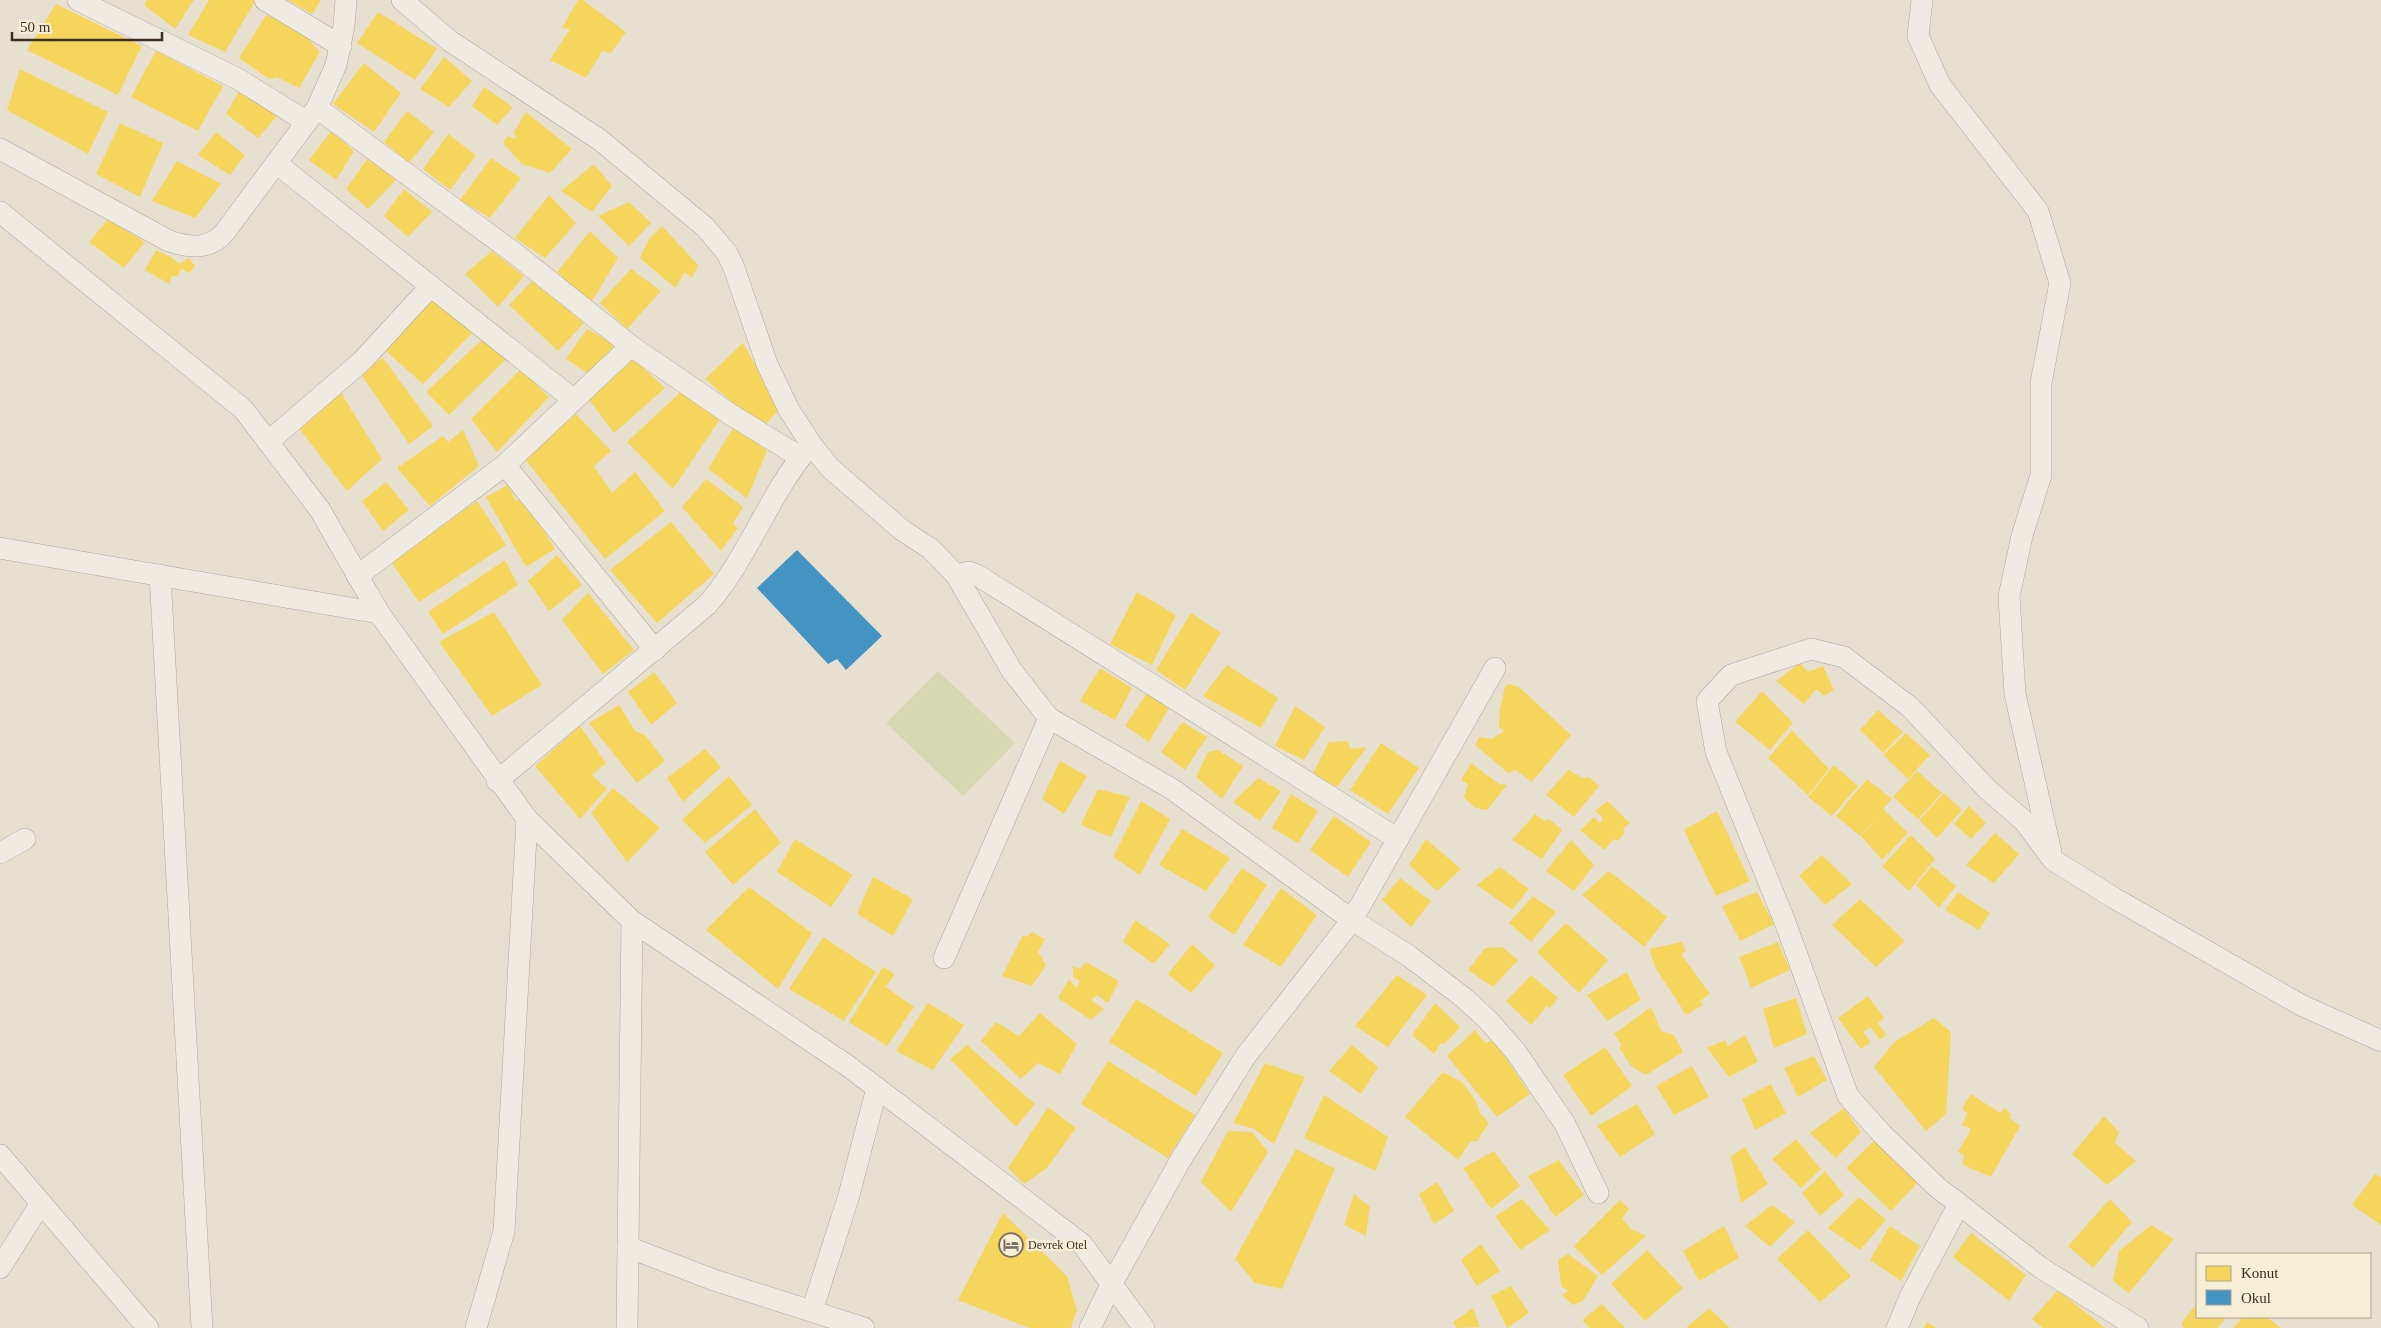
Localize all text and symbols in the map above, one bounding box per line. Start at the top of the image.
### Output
scale bar [12,10,162,42]
text: 50 m [20,19,51,35]
hotel icon: Devrek Otel [998,1232,1024,1258]
place label: Devrek Otel [1028,1238,1088,1252]
legend [2196,1253,2371,1318]
text: Konut [2241,1265,2279,1281]
text: Okul [2241,1290,2271,1306]

